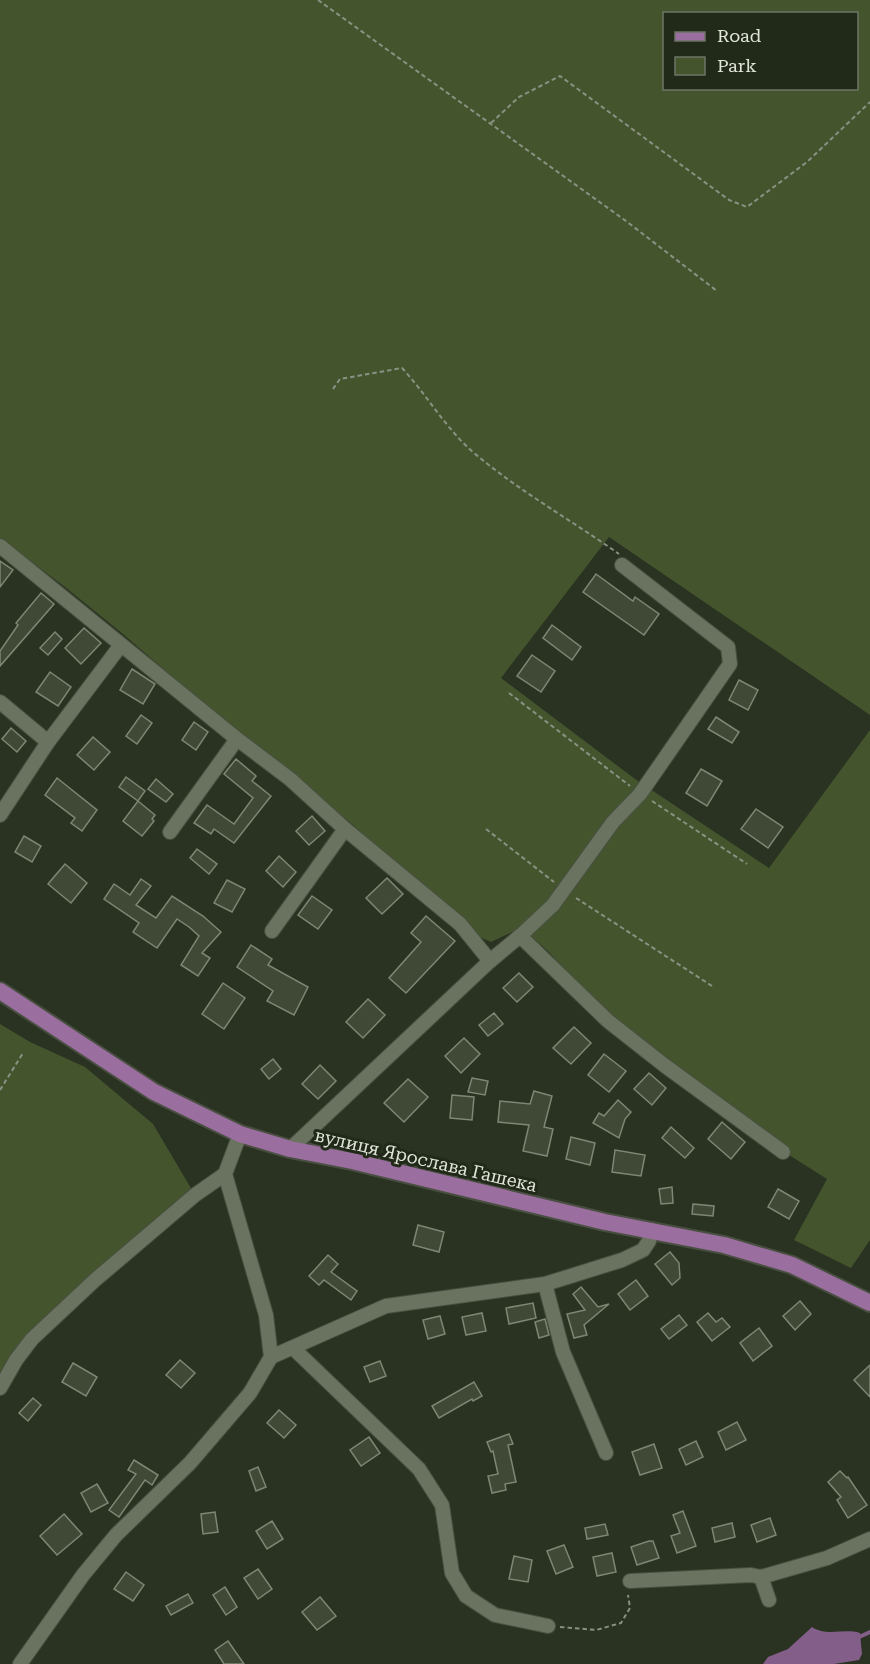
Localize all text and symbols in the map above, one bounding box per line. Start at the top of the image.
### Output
legend [663,12,858,90]
text: Road [717,25,762,46]
text: Park [717,55,757,76]
street label: вулиця Ярослава Гашека [313,1124,539,1196]

